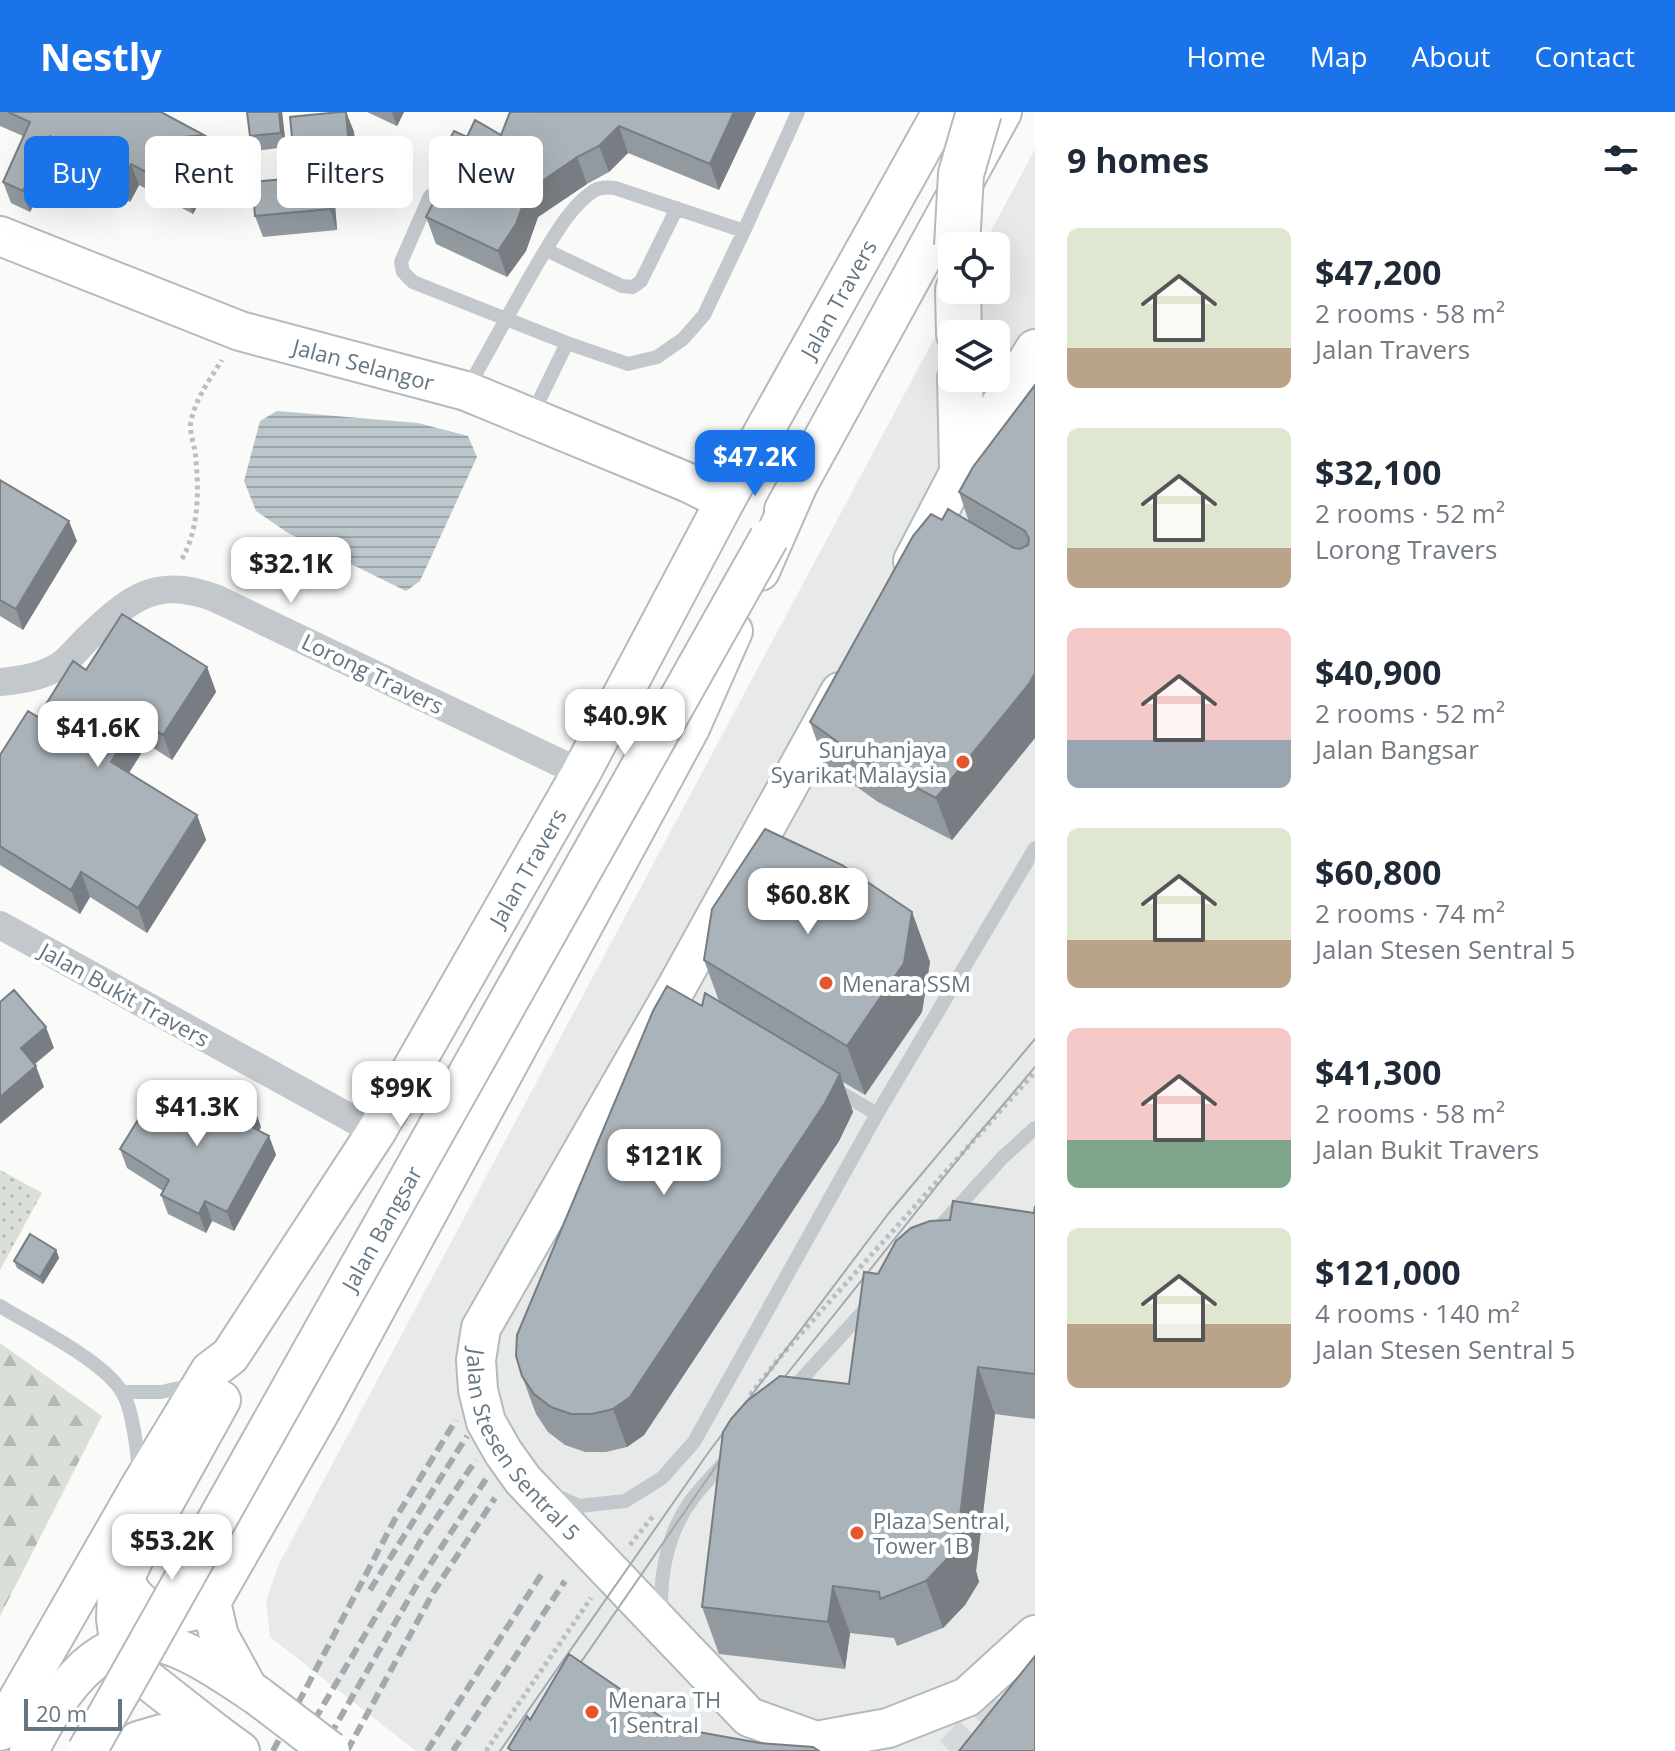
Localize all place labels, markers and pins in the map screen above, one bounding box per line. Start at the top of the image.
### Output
pin: $47.2K [690,430,820,498]
pin: $32.1K [226,537,356,605]
pin: $40.9K [560,689,690,757]
pin: $41.6K [33,701,163,769]
place label: Suruhanjaya Syarikat Malaysia [771,734,947,789]
marker: Suruhanjaya Syarikat Malaysia [954,753,972,771]
pin: $60.8K [743,868,873,936]
place label: Menara SSM [842,968,971,998]
marker: Menara SSM [817,974,835,992]
pin: $99K [354,1061,448,1129]
pin: $41.3K [132,1080,262,1148]
pin: $121K [608,1129,720,1197]
place label: Plaza Sentral, Tower 1B [873,1505,1010,1560]
pin: $53.2K [107,1514,237,1582]
marker: Plaza Sentral, Tower 1B [848,1524,866,1542]
place label: Menara TH 1 Sentral [608,1684,721,1739]
marker: Menara TH 1 Sentral [583,1703,601,1721]

